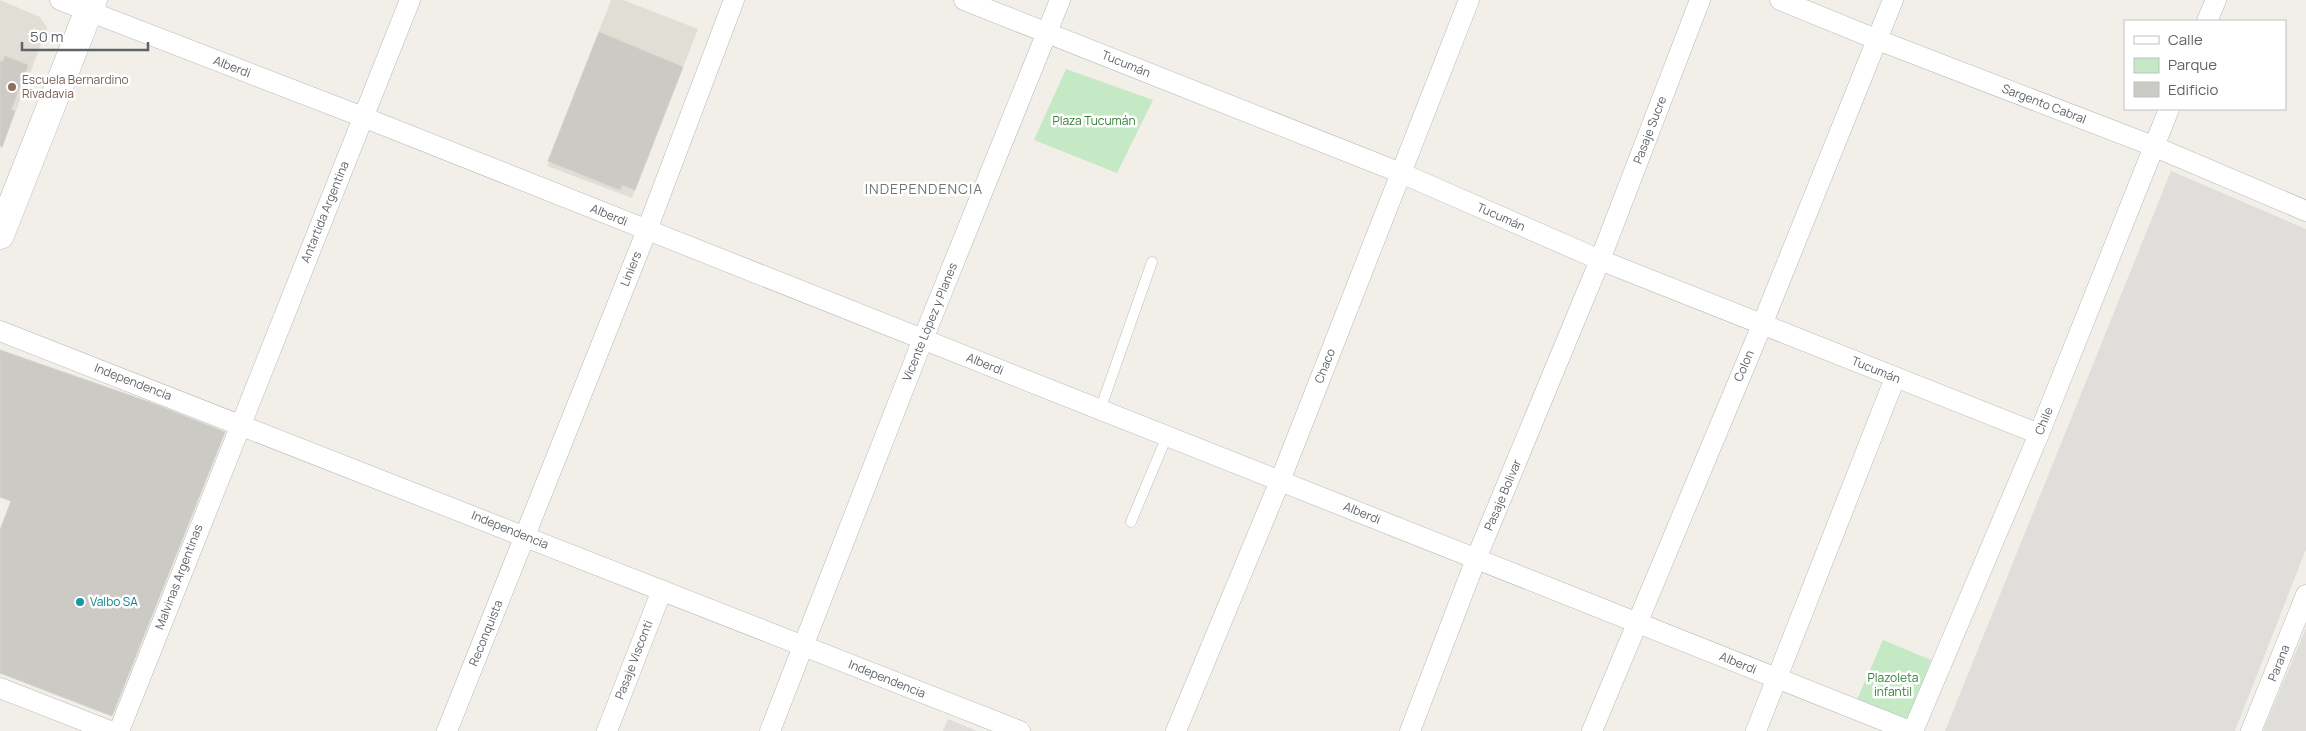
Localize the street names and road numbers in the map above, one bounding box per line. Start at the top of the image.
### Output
street label: Tucumán [1099,46,1153,81]
street label: Alberdi [211,52,253,81]
street label: Sargento Cabral [1999,80,2089,127]
street label: Pasaje Sucre [1629,93,1670,166]
street label: Antartida Argentina [296,158,353,265]
street label: Tucumán [1474,198,1528,235]
street label: Alberdi [588,199,630,230]
street label: Liniers [616,249,645,289]
street label: Vicente López y Planes [898,260,961,383]
street label: Chaco [1310,346,1339,386]
street label: Colon [1729,347,1758,384]
street label: Alberdi [964,348,1006,379]
street label: Tucumán [1849,352,1903,387]
street label: Independencia [92,359,174,404]
street label: Chile [2030,404,2057,437]
street label: Pasaje Bolivar [1480,456,1525,533]
street label: Alberdi [1341,497,1383,528]
street label: Independencia [469,506,551,553]
street label: Malvinas Argentinas [151,522,206,632]
street label: Reconquista [465,597,507,668]
street label: Pasaje Visconti [611,618,656,702]
street label: Parana [2264,642,2294,684]
street label: Alberdi [1717,647,1759,678]
street label: Independencia [846,655,928,702]

